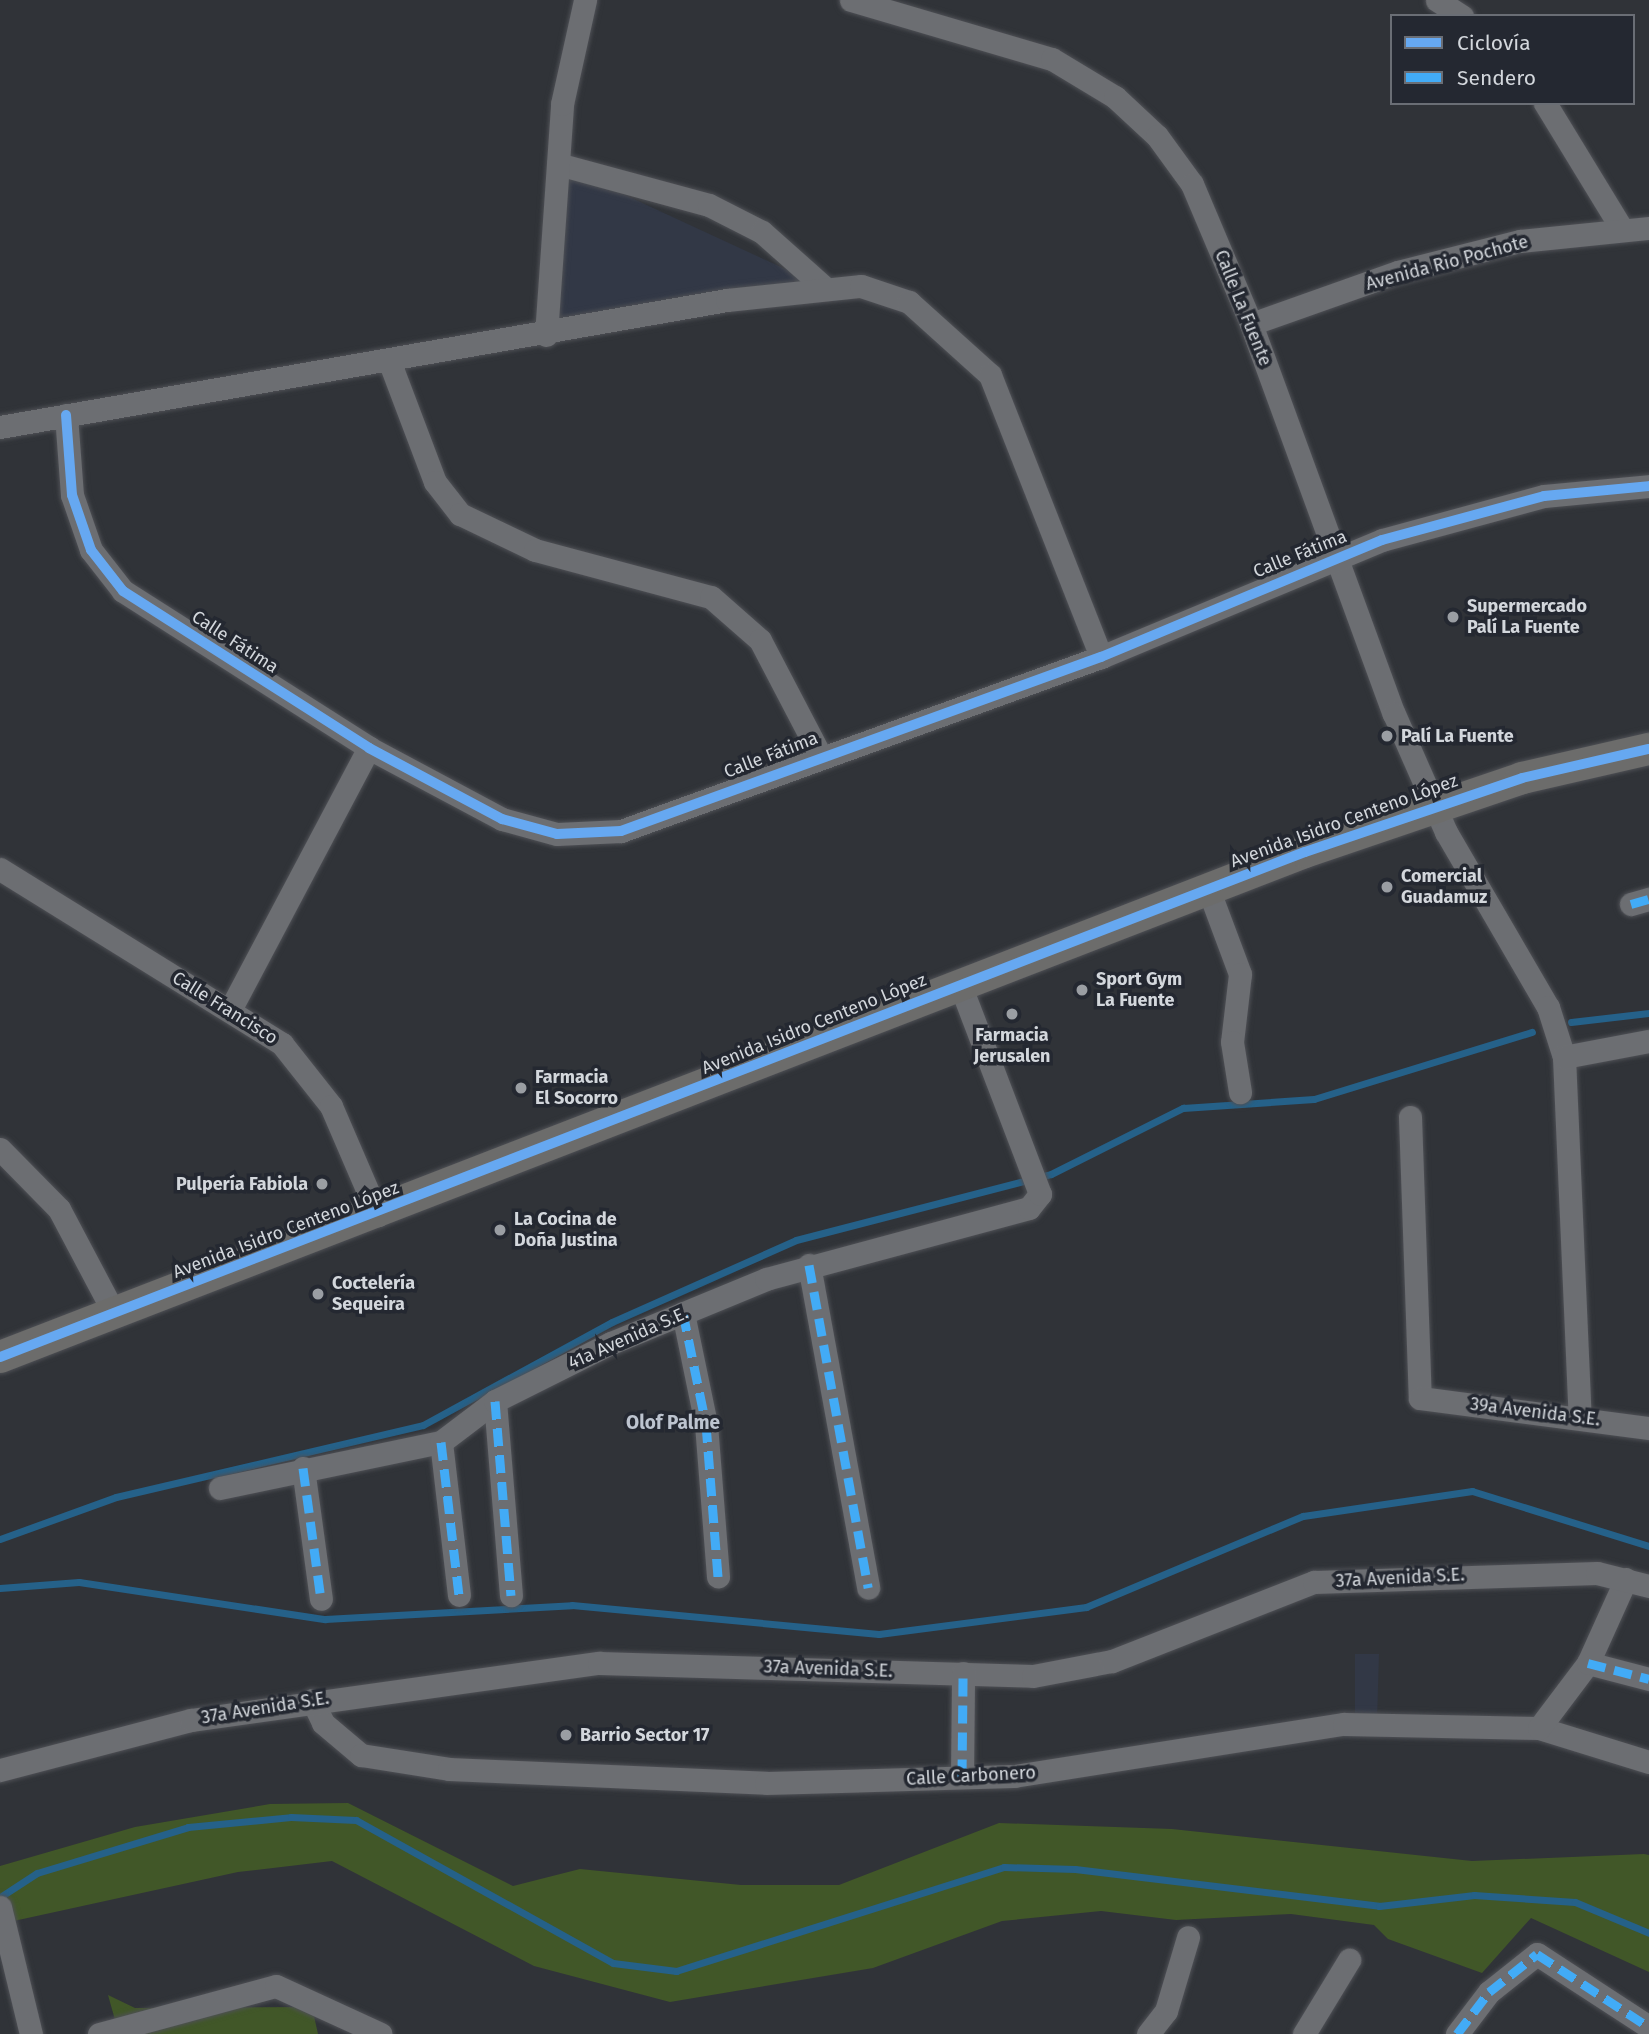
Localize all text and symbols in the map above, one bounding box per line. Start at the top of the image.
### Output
legend [1390,14,1635,105]
text: Ciclovía [1457,30,1531,56]
text: Sendero [1457,65,1536,91]
street label: Avenida Rio Pochote [1363,231,1531,295]
street label: Calle La Fuente [1210,247,1276,369]
street label: Calle Fátima [1250,525,1350,583]
place label: Supermercado Palí La Fuente [1467,596,1587,638]
street label: Calle Fátima [188,606,282,678]
marker: Supermercado Palí La Fuente [1445,609,1461,625]
place label: Palí La Fuente [1401,725,1514,747]
street label: Calle Fátima [721,727,821,783]
marker: Palí La Fuente [1379,728,1395,744]
street label: Avenida Isidro Centeno López [1227,770,1461,872]
place label: Comercial Guadamuz [1401,866,1487,908]
marker: Comercial Guadamuz [1379,879,1395,895]
street label: Calle Francisco [168,967,282,1049]
street label: Avenida Isidro Centeno López [699,969,929,1079]
place label: Sport Gym La Fuente [1096,969,1182,1012]
marker: Sport Gym La Fuente [1074,982,1090,998]
marker: Farmacia Jerusalen [1004,1006,1020,1022]
place label: Farmacia Jerusalen [974,1025,1050,1068]
place label: Farmacia El Socorro [535,1067,618,1110]
marker: Farmacia El Socorro [513,1080,529,1096]
place label: Pulpería Fabiola [176,1173,308,1195]
marker: Pulpería Fabiola [314,1176,330,1192]
street label: Avenida Isidro Centeno López [170,1177,402,1283]
place label: La Cocina de Doña Justina [514,1209,618,1252]
marker: La Cocina de Doña Justina [492,1222,508,1238]
place label: Coctelería Sequeira [332,1273,415,1316]
marker: Coctelería Sequeira [310,1286,326,1302]
street label: 41a Avenida S.E. [565,1302,691,1374]
street label: 39a Avenida S.E. [1469,1393,1601,1431]
district label: Olof Palme [626,1412,720,1434]
street label: 37a Avenida S.E. [1335,1564,1465,1592]
street label: 37a Avenida S.E. [763,1656,893,1682]
street label: 37a Avenida S.E. [200,1687,330,1729]
place label: Barrio Sector 17 [580,1724,710,1746]
marker: Barrio Sector 17 [558,1727,574,1743]
street label: Calle Carbonero [906,1762,1036,1790]

